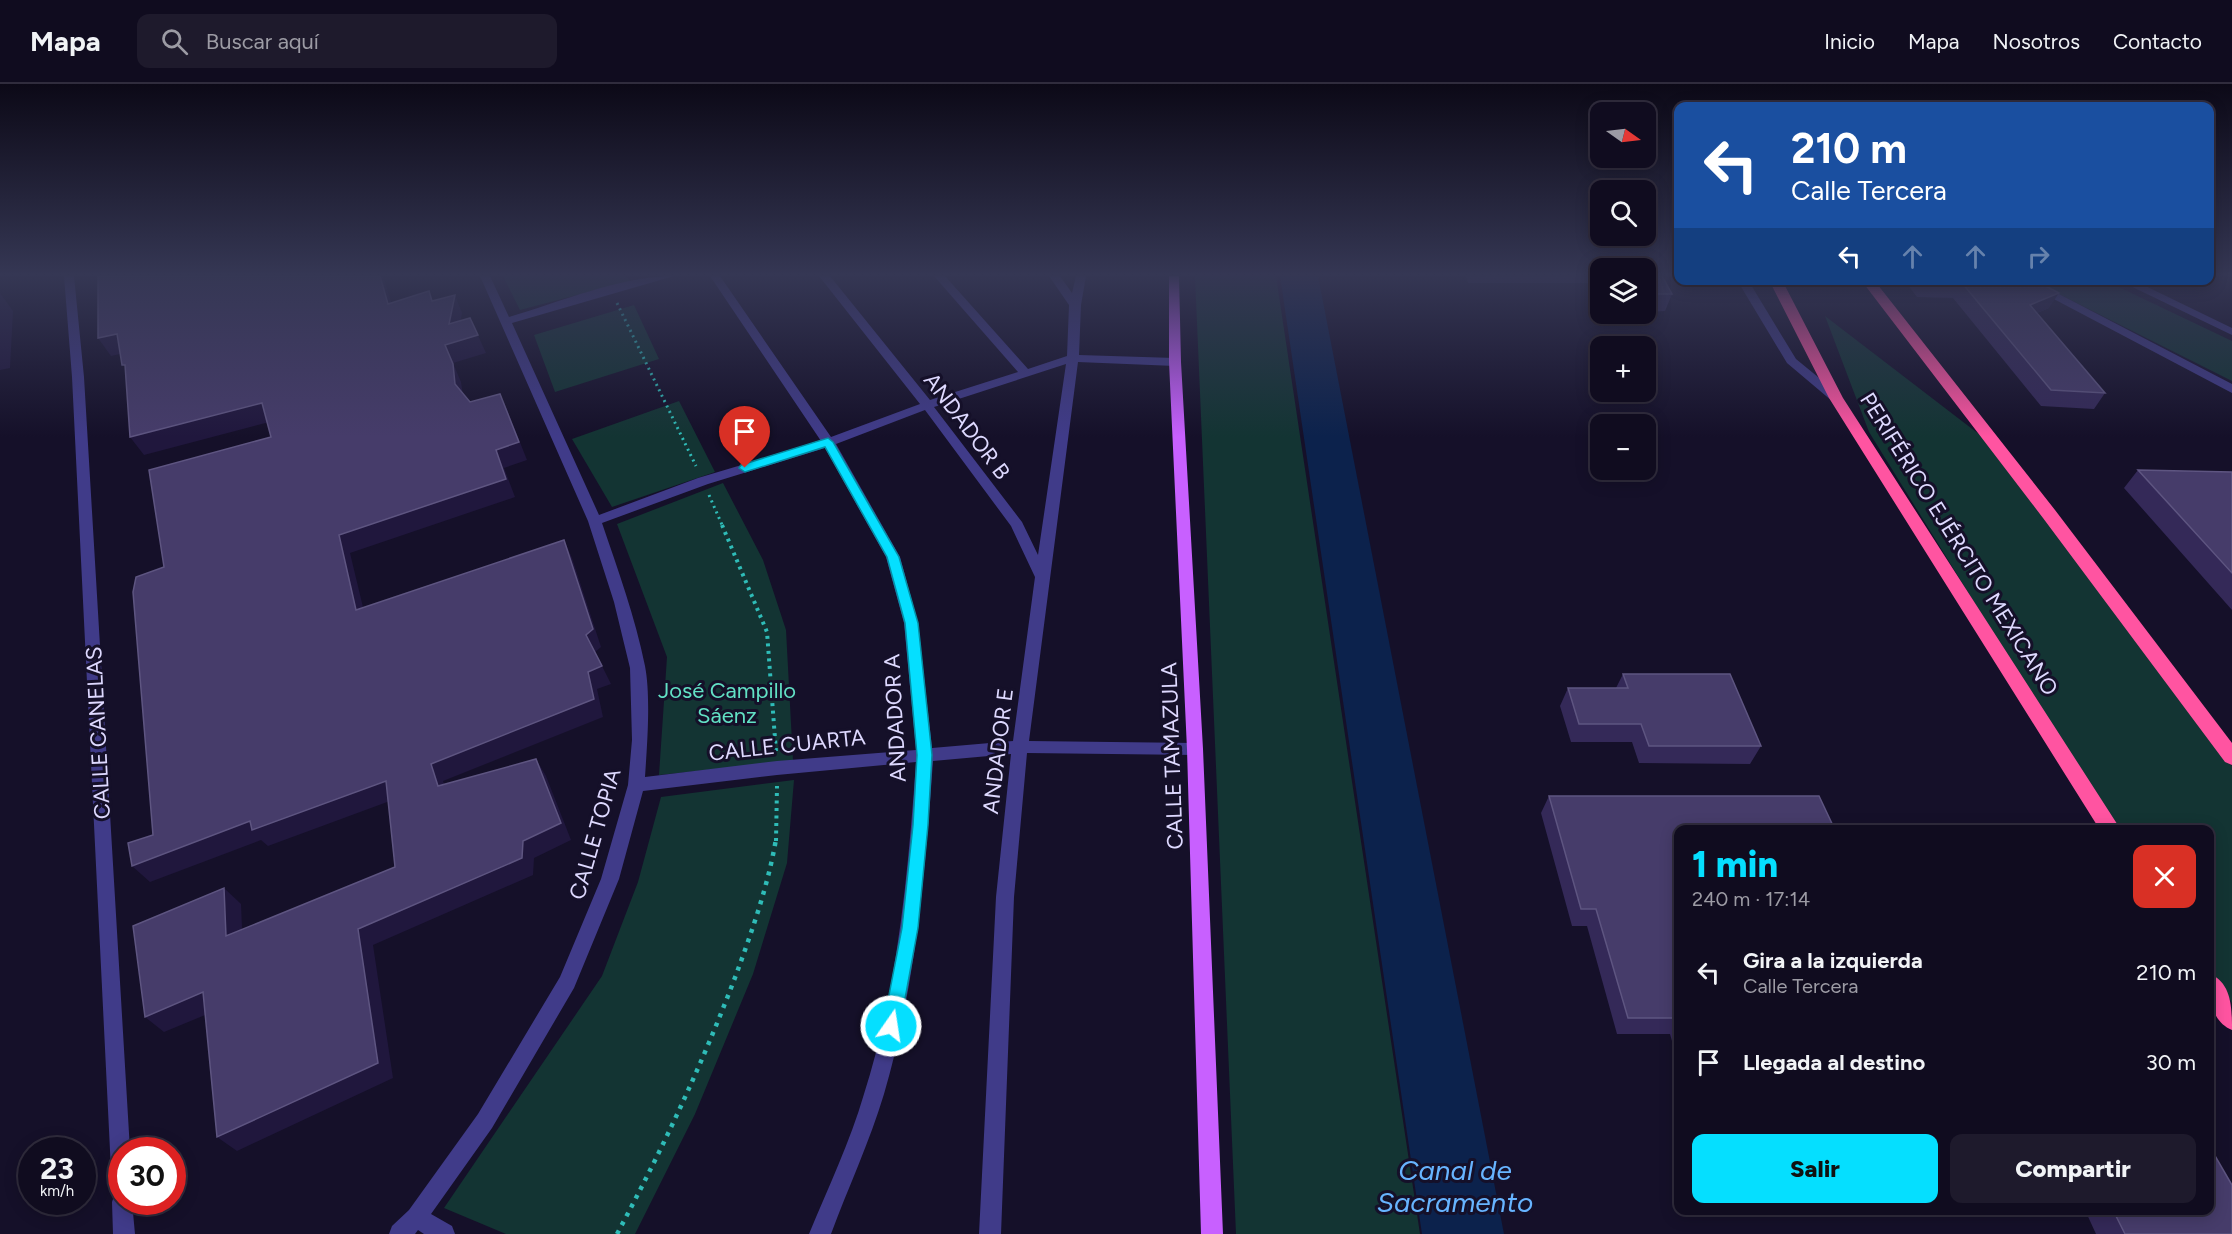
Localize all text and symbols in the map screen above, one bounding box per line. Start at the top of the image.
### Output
search box [137,14,557,68]
text: Mapa [30,24,101,58]
icon: search [158,25,191,58]
text: Buscar aquí [206,28,319,55]
text: Inicio [1824,29,1875,54]
text: Mapa [1908,29,1960,54]
text: Nosotros [1993,29,2080,54]
text: Contacto [2113,29,2202,54]
north arrow [1590,102,1656,168]
map controls [1590,102,1656,480]
text: 210 m [1791,123,1907,174]
icon: left [1692,126,1770,204]
text: Calle Tercera [1791,174,1947,207]
button: search [1590,180,1656,246]
icon: left [1833,240,1866,273]
icon: ahead [1896,240,1929,273]
icon: ahead [1959,240,1992,273]
icon: right [2022,240,2055,273]
button: layers [1590,258,1656,324]
button: + [1590,336,1656,402]
street label: ANDADOR B [918,367,1016,485]
street label: PERIFÉRICO EJÉRCITO MEXICANO [1854,388,2064,700]
pin [719,406,770,468]
button: − [1590,414,1656,480]
icon: arrive [728,415,761,448]
street label: CALLE CANELAS [80,646,116,820]
street label: ANDADOR A [878,653,912,783]
street label: CALLE TAMAZULA [1155,662,1189,850]
park label: José Campillo Sáenz [658,677,796,729]
street label: ANDADOR E [977,687,1019,815]
street label: CALLE CUARTA [707,723,867,767]
street label: CALLE TOPIA [563,765,627,903]
text: 1 min [1692,843,1778,886]
button: close [2133,845,2196,908]
text: 240 m · 17:14 [1692,887,1810,911]
text: Gira a la izquierda [1743,947,1923,974]
icon: left [1692,956,1725,989]
text: 210 m [2136,959,2196,986]
text: Calle Tercera [1743,974,1858,998]
position arrow [859,994,923,1058]
icon: arrive [1692,1046,1725,1079]
text: Llegada al destino [1743,1049,1925,1076]
text: 30 m [2146,1049,2196,1076]
button: Salir [1692,1134,1938,1203]
button: Compartir [1950,1134,2196,1203]
speed limit sign: 30 [108,1137,186,1215]
text: 23 [40,1150,74,1187]
water label: Canal de Sacramento [1377,1153,1533,1219]
text: km/h [40,1182,74,1200]

